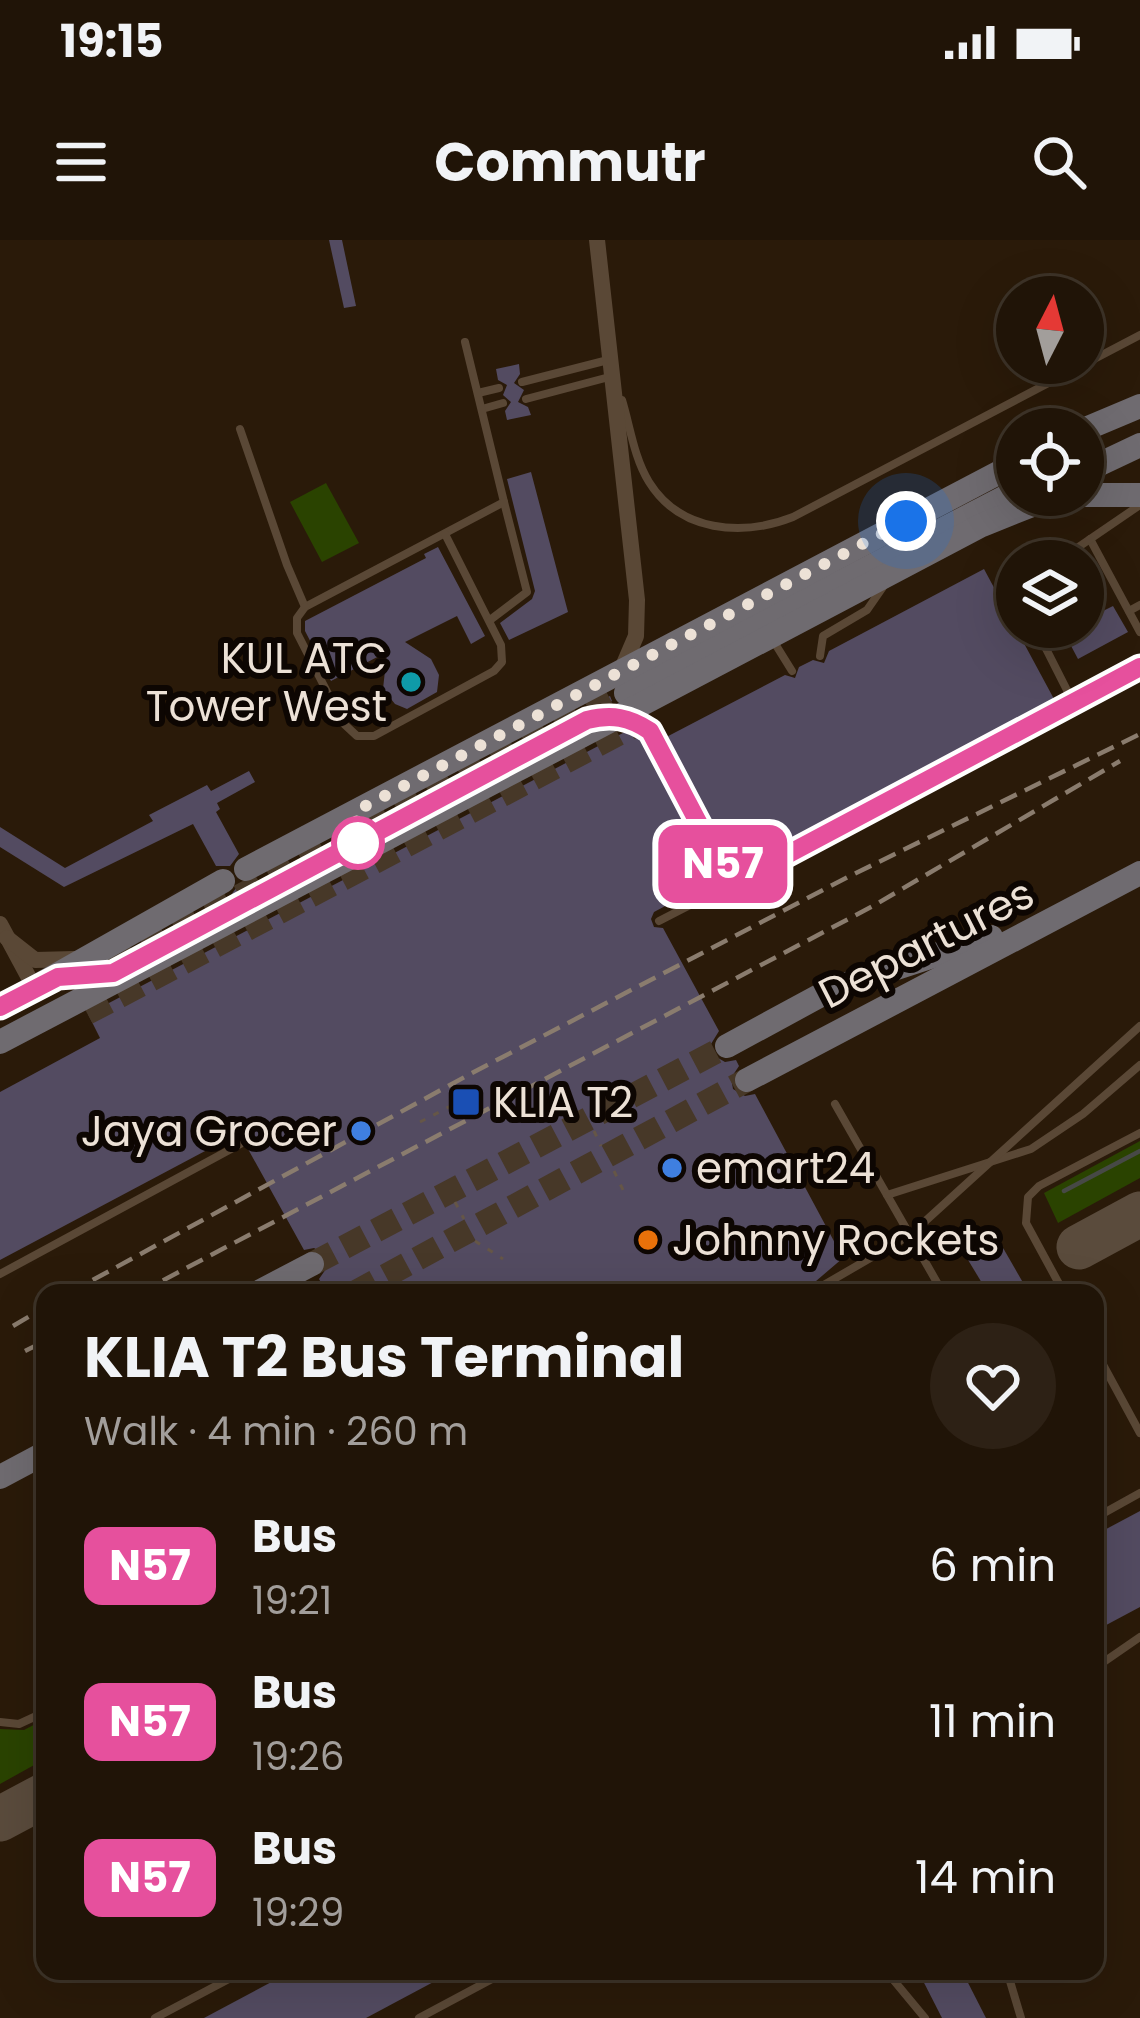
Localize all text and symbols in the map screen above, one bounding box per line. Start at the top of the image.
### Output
text: 19:15 [60,10,164,73]
text: Commutr [434,124,706,200]
icon: menu [48,129,114,195]
icon: search [1026,129,1092,195]
north arrow [996,276,1104,384]
map controls [996,276,1104,648]
button: locate [996,408,1104,516]
your location [876,491,936,551]
button: layers [996,540,1104,648]
place label: KUL ATC Tower West [146,629,387,736]
marker: KUL ATC Tower West [398,669,424,695]
unlabelled marker [333,818,383,868]
line badge: N57 [654,825,792,903]
text: N57 [682,834,764,893]
street label: Departures [809,864,1044,1023]
place label: KLIA T2 [493,1073,633,1132]
marker: KLIA T2 [450,1086,482,1118]
place label: Jaya Grocer [81,1102,337,1161]
marker: Jaya Grocer [348,1118,374,1144]
place label: emart24 [696,1139,875,1198]
marker: emart24 [659,1155,685,1181]
place label: Johnny Rockets [672,1211,999,1270]
marker: Johnny Rockets [635,1227,661,1253]
text: KLIA T2 Bus Terminal [84,1317,684,1397]
button: heart [930,1323,1056,1449]
text: Walk · 4 min · 260 m [84,1404,468,1459]
text: Bus [252,1505,337,1568]
text: 6 min [929,1534,1056,1597]
text: N57 [109,1536,191,1595]
text: 19:21 [252,1573,332,1628]
text: Bus [252,1661,337,1724]
text: 11 min [929,1690,1056,1753]
text: N57 [109,1692,191,1751]
text: 19:26 [252,1729,345,1784]
text: Bus [252,1817,337,1880]
text: 14 min [915,1846,1056,1909]
text: N57 [109,1848,191,1907]
text: 19:29 [252,1885,344,1940]

